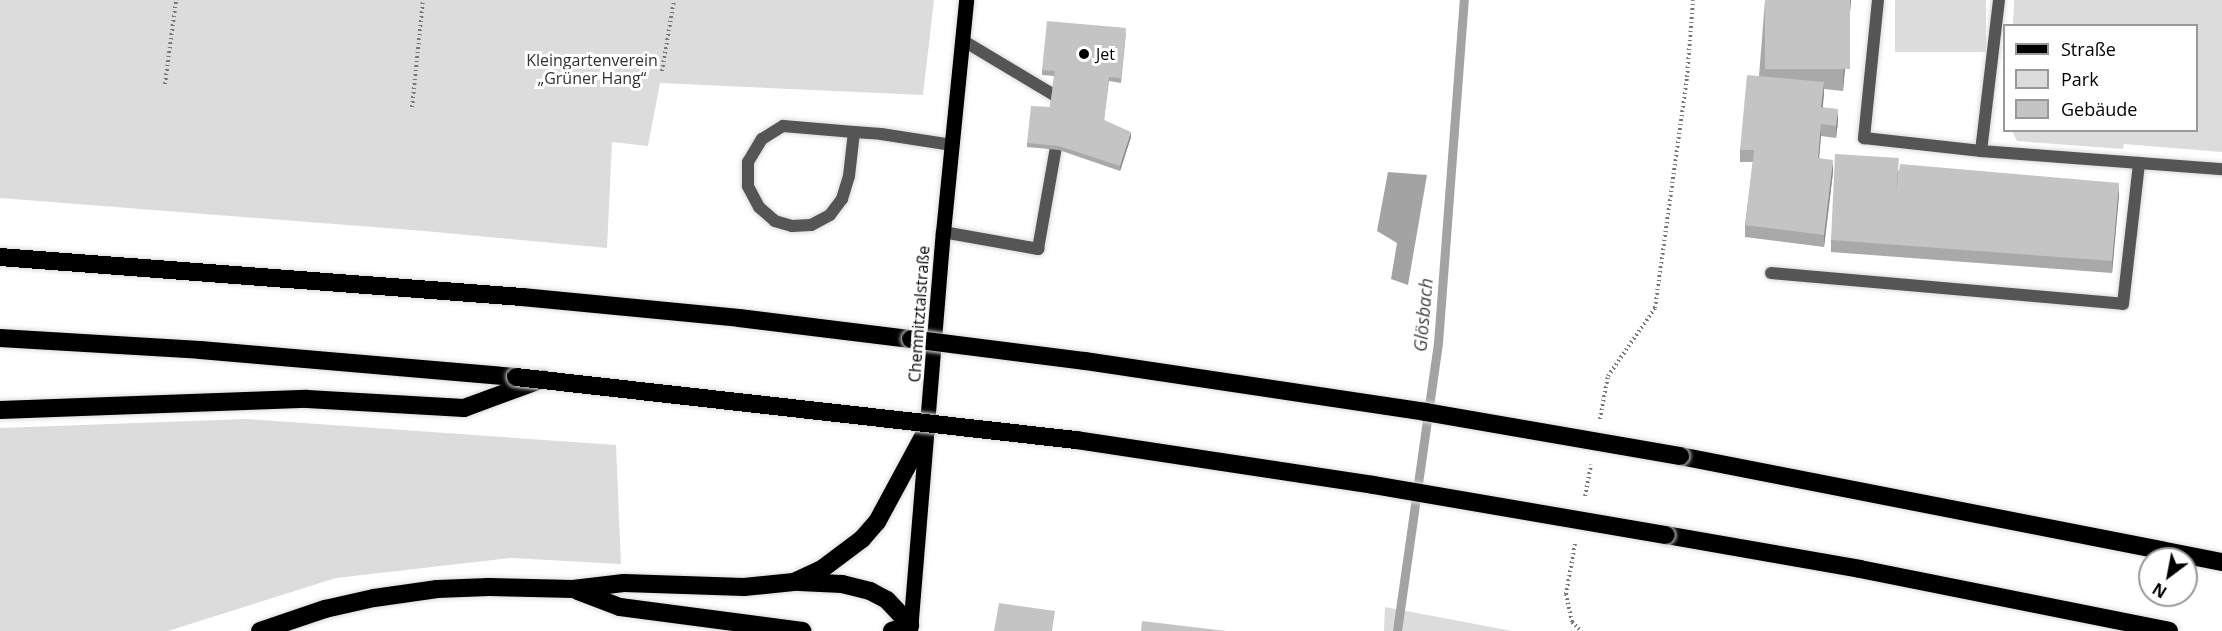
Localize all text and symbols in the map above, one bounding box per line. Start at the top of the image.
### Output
legend [2003,24,2198,132]
text: Straße [2061,37,2116,61]
place label: Jet [1096,44,1115,64]
marker: Jet [1077,47,1091,61]
park label: Kleingartenverein „Grüner Hang“ [526,50,658,88]
text: Park [2061,67,2099,91]
text: Gebäude [2061,97,2137,121]
street label: Chemnitztalstraße [905,245,933,383]
water label: Glösbach [1409,277,1437,353]
north arrow [2138,547,2198,607]
text: N [2148,578,2171,603]

